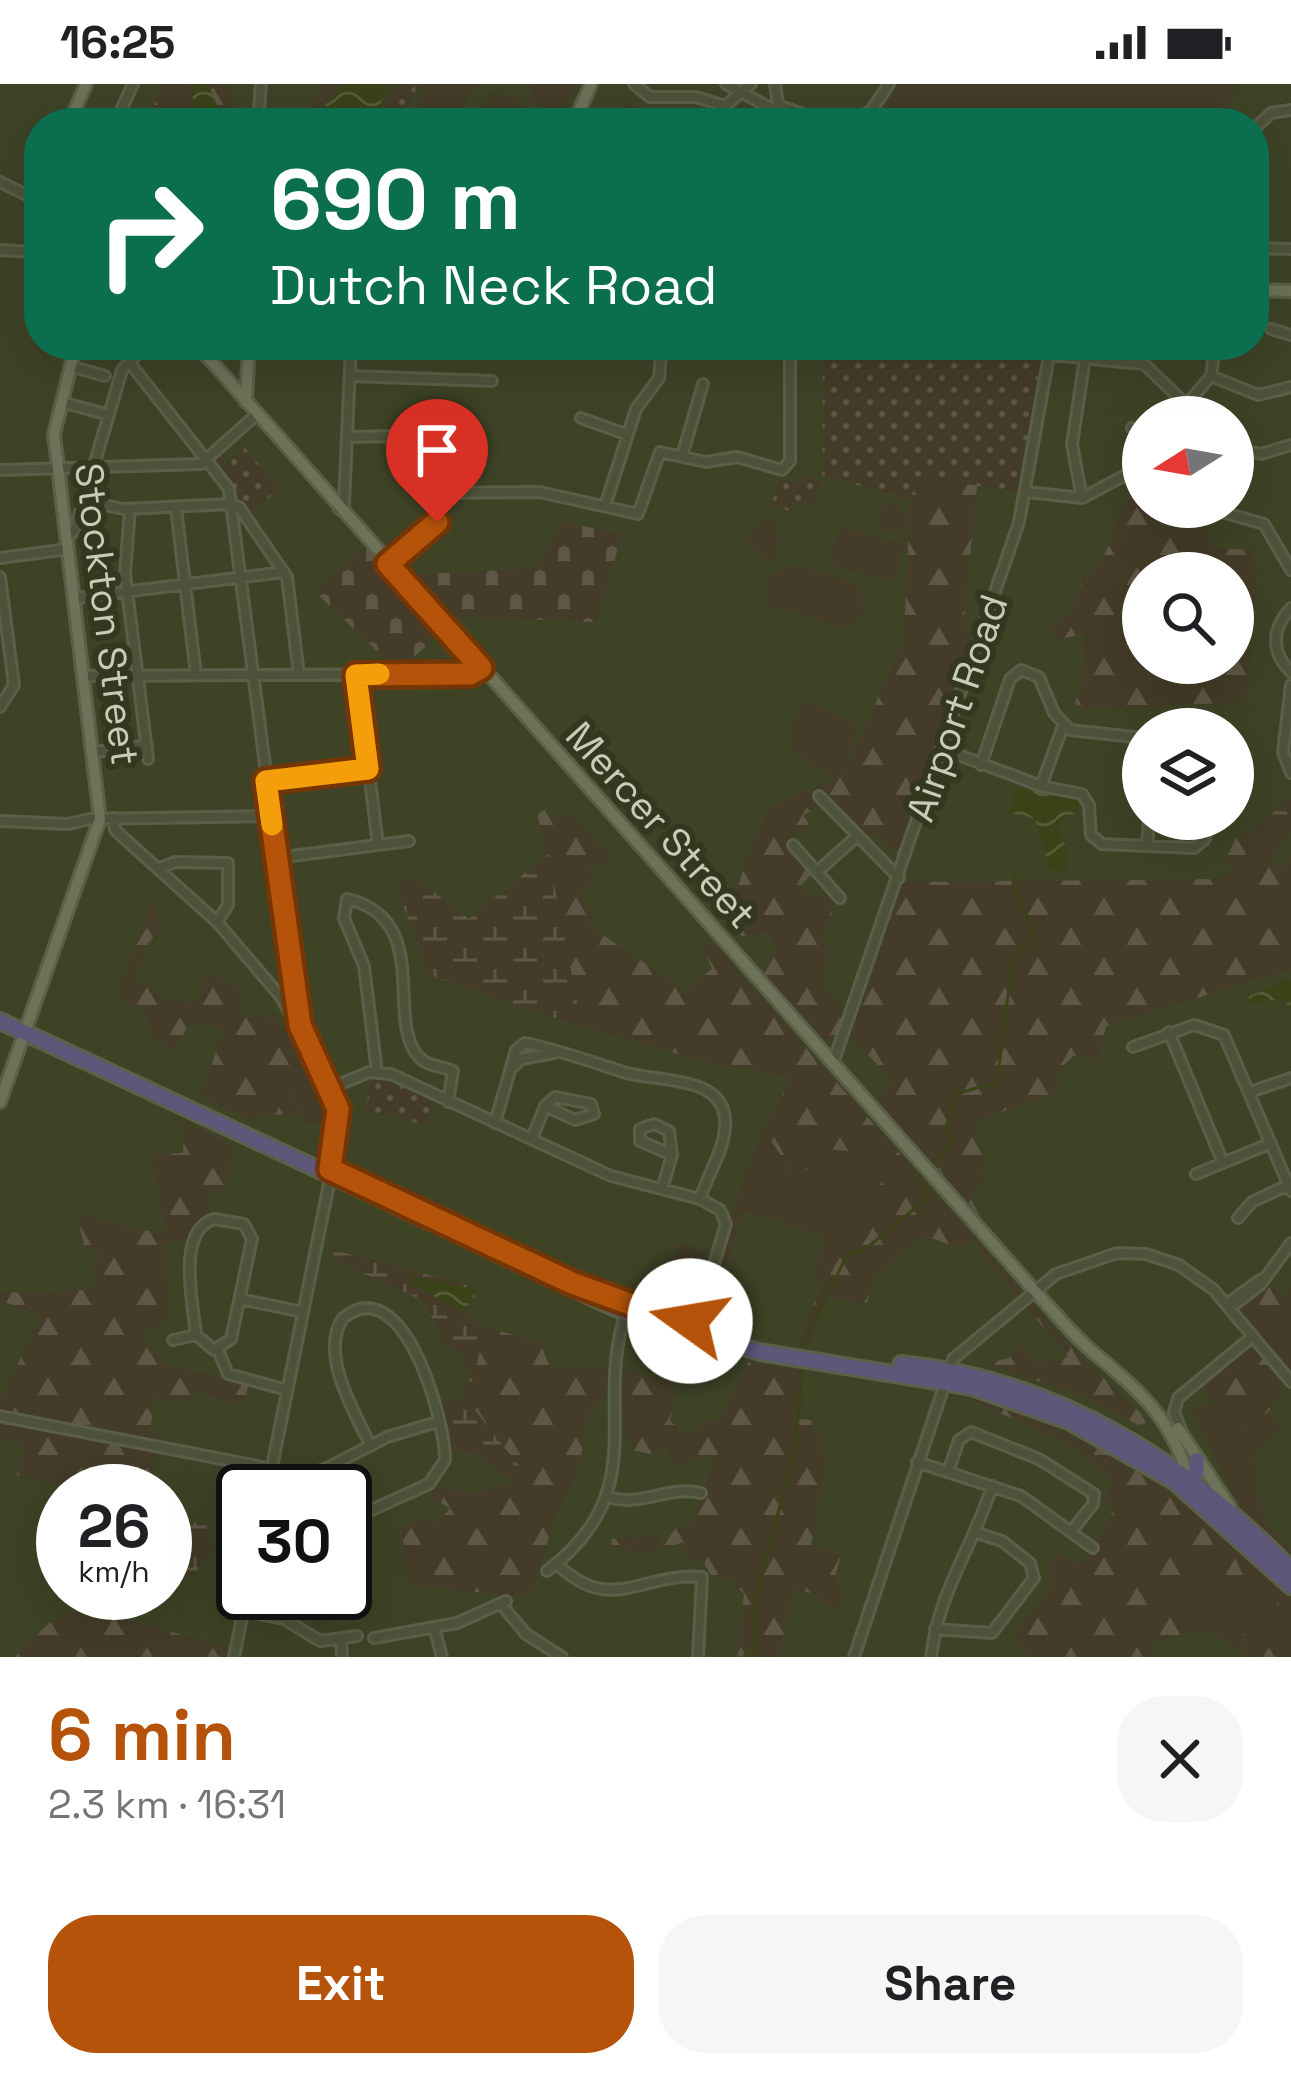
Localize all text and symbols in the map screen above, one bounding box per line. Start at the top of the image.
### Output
text: 16:25 [60,14,175,71]
text: 690 m [270,146,521,254]
icon: right [72,156,228,312]
text: Dutch Neck Road [270,251,718,320]
north arrow [1122,396,1254,528]
map controls [1122,396,1254,840]
pin [386,399,488,522]
icon: arrive [404,417,470,483]
street label: Stockton Street [64,460,150,768]
button: search [1122,552,1254,684]
street label: Airport Road [895,588,1019,828]
button: layers [1122,708,1254,840]
street label: Mercer Street [555,712,767,938]
position arrow [627,1258,753,1384]
speed limit sign: 30 [216,1464,372,1620]
text: 26 [78,1488,150,1565]
text: km/h [78,1552,150,1591]
text: 6 min [48,1689,236,1781]
button: close [1117,1696,1243,1822]
text: 2.3 km · 16:31 [48,1780,286,1829]
button: Exit [48,1915,634,2053]
button: Share [658,1915,1243,2053]

